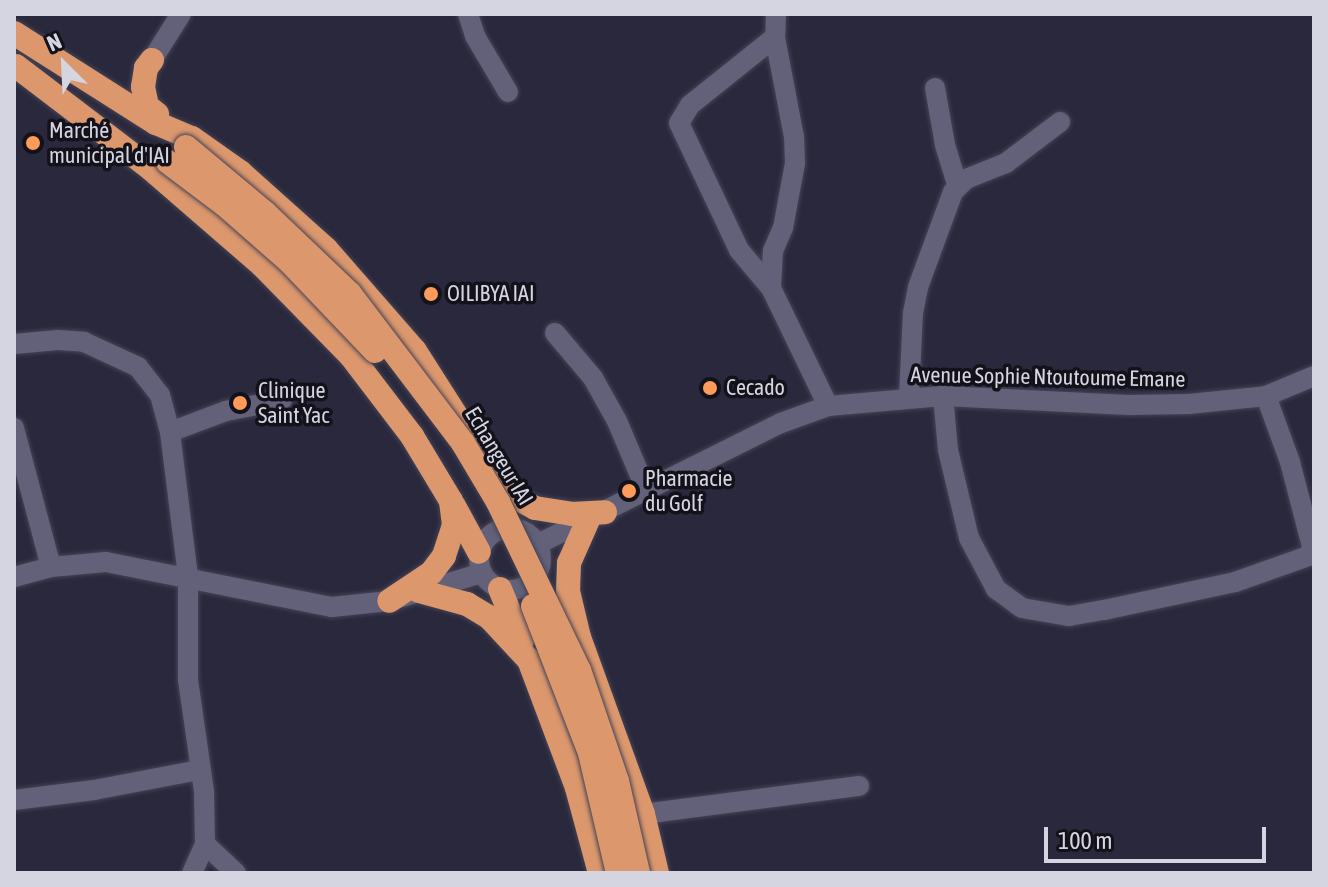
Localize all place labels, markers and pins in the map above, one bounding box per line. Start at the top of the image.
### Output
place label: Marché municipal d'IAI [49,117,170,168]
marker: Marché municipal d'IAI [24,134,42,152]
place label: OILIBYA IAI [447,281,534,307]
marker: OILIBYA IAI [422,285,440,303]
place label: Cecado [726,375,785,401]
place label: Clinique Saint Yac [258,377,329,428]
marker: Cecado [701,379,719,397]
marker: Clinique Saint Yac [229,392,251,414]
place label: Pharmacie du Golf [645,465,732,516]
marker: Pharmacie du Golf [620,482,638,500]

